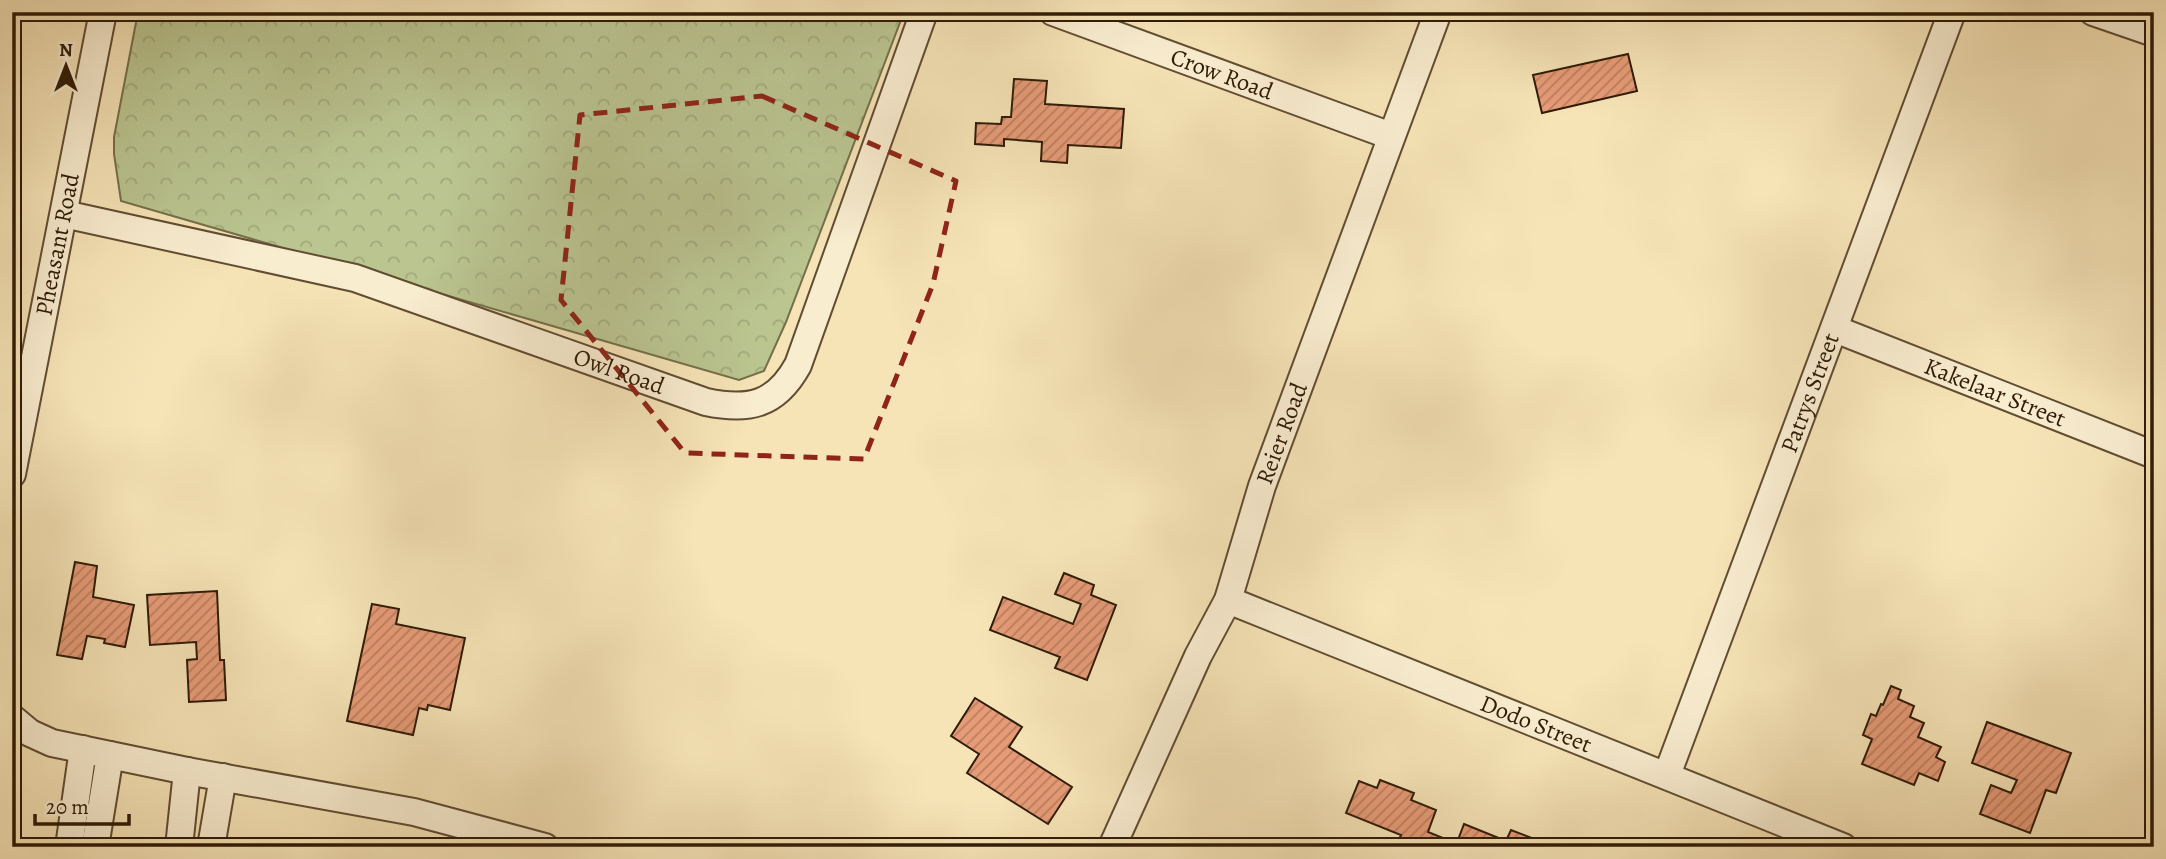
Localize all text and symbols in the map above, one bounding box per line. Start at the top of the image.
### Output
north arrow [32,32,102,102]
text: N [59,37,73,63]
street label: Crow Road [1166,41,1278,107]
street label: Pheasant Road [28,170,87,318]
street label: Patrys Street [1773,328,1847,457]
street label: Owl Road [569,340,669,402]
street label: Kakelaar Street [1920,350,2070,435]
street label: Reier Road [1248,378,1315,489]
street label: Dodo Street [1476,687,1597,761]
scale bar [35,782,130,826]
text: 20 m [46,793,89,821]

